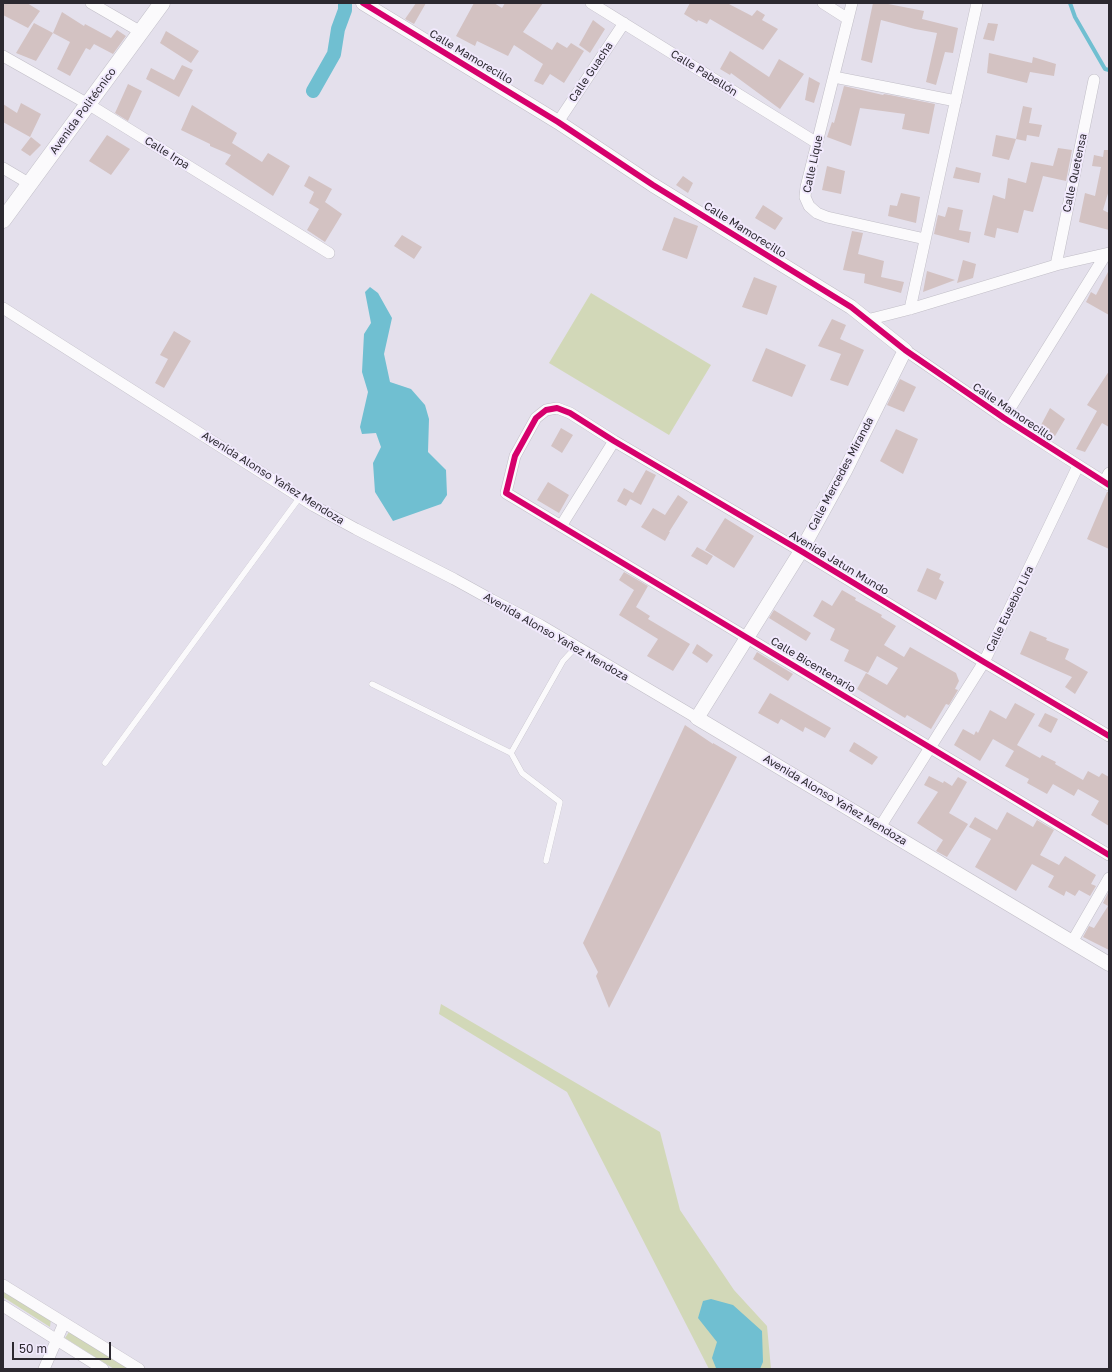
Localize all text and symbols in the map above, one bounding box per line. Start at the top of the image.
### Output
street label: Calle Mamorecillo [427,27,515,87]
street label: Calle Guacha [566,40,616,104]
street label: Calle Pabellón [668,47,740,99]
street label: Avenida Politécnico [47,65,119,157]
street label: Calle Quetensa [1060,132,1090,214]
street label: Calle Irpa [142,134,192,172]
street label: Calle Lique [800,134,826,194]
street label: Calle Mamorecillo [701,199,789,261]
street label: Calle Mamorecillo [970,380,1056,444]
street label: Calle Mercedes Miranda [805,415,877,533]
street label: Avenida Alonso Yañez Mendoza [199,429,347,527]
street label: Avenida Jatun Mundo [787,528,891,598]
street label: Calle Eusebio Lira [983,564,1037,654]
street label: Avenida Alonso Yañez Mendoza [481,590,631,684]
street label: Calle Bicentenario [768,634,858,696]
street label: Avenida Alonso Yañez Mendoza [761,752,909,848]
scale bar [14,1334,113,1360]
text: 50 m [19,1341,47,1356]

